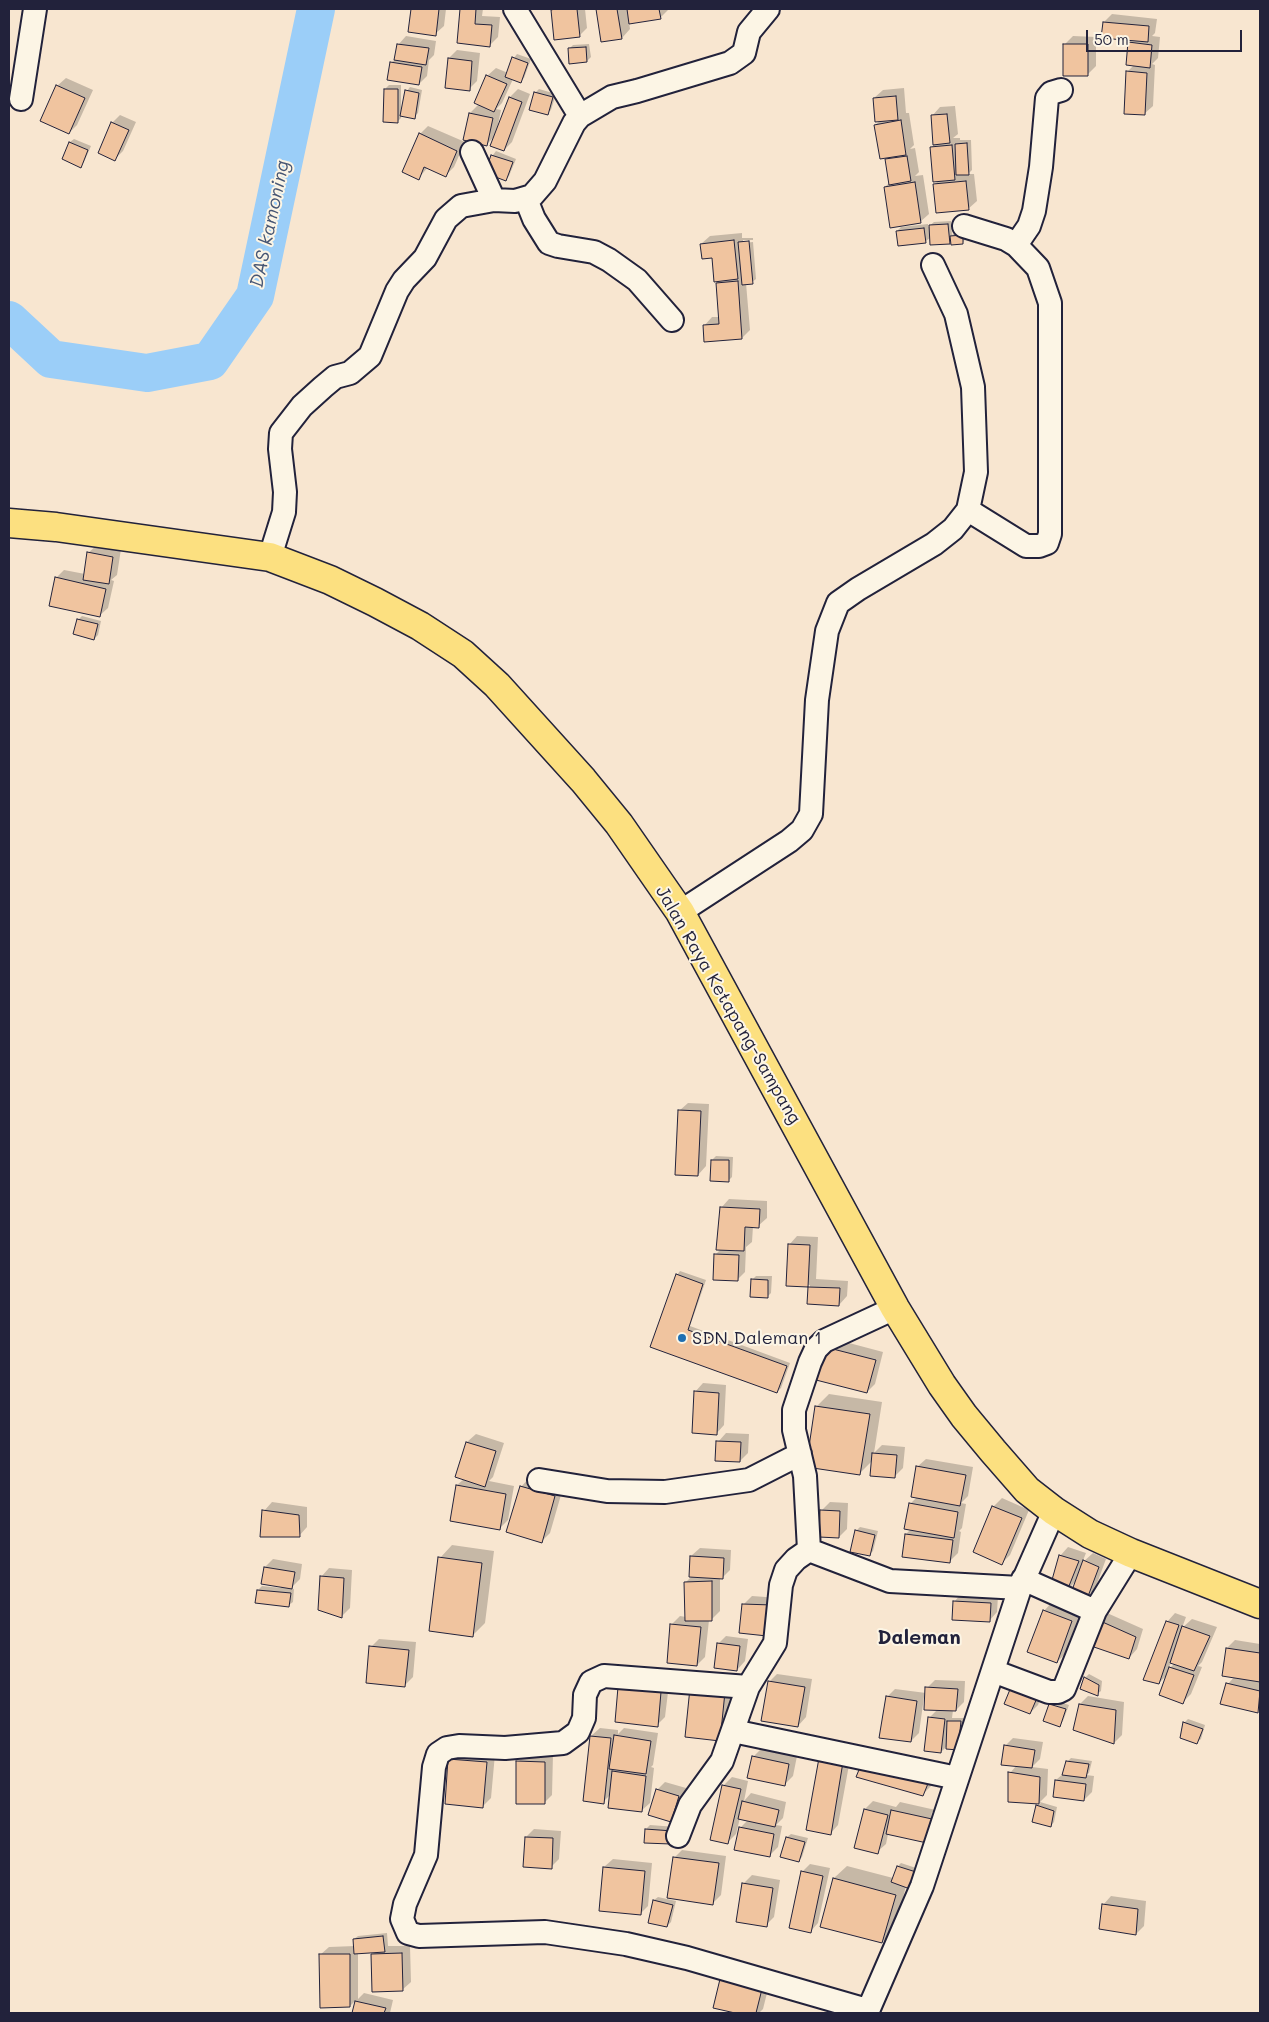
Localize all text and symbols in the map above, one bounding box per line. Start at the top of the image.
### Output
scale bar [1089,20,1245,52]
text: 50 m [1094,29,1129,49]
water label: DAS kamoning [245,158,295,290]
street label: Jalan Raya Ketapang-Sampang [651,882,805,1128]
place label: SDN Daleman 1 [692,1327,822,1349]
marker: SDN Daleman 1 [676,1332,688,1344]
district label: Daleman [877,1626,961,1650]

